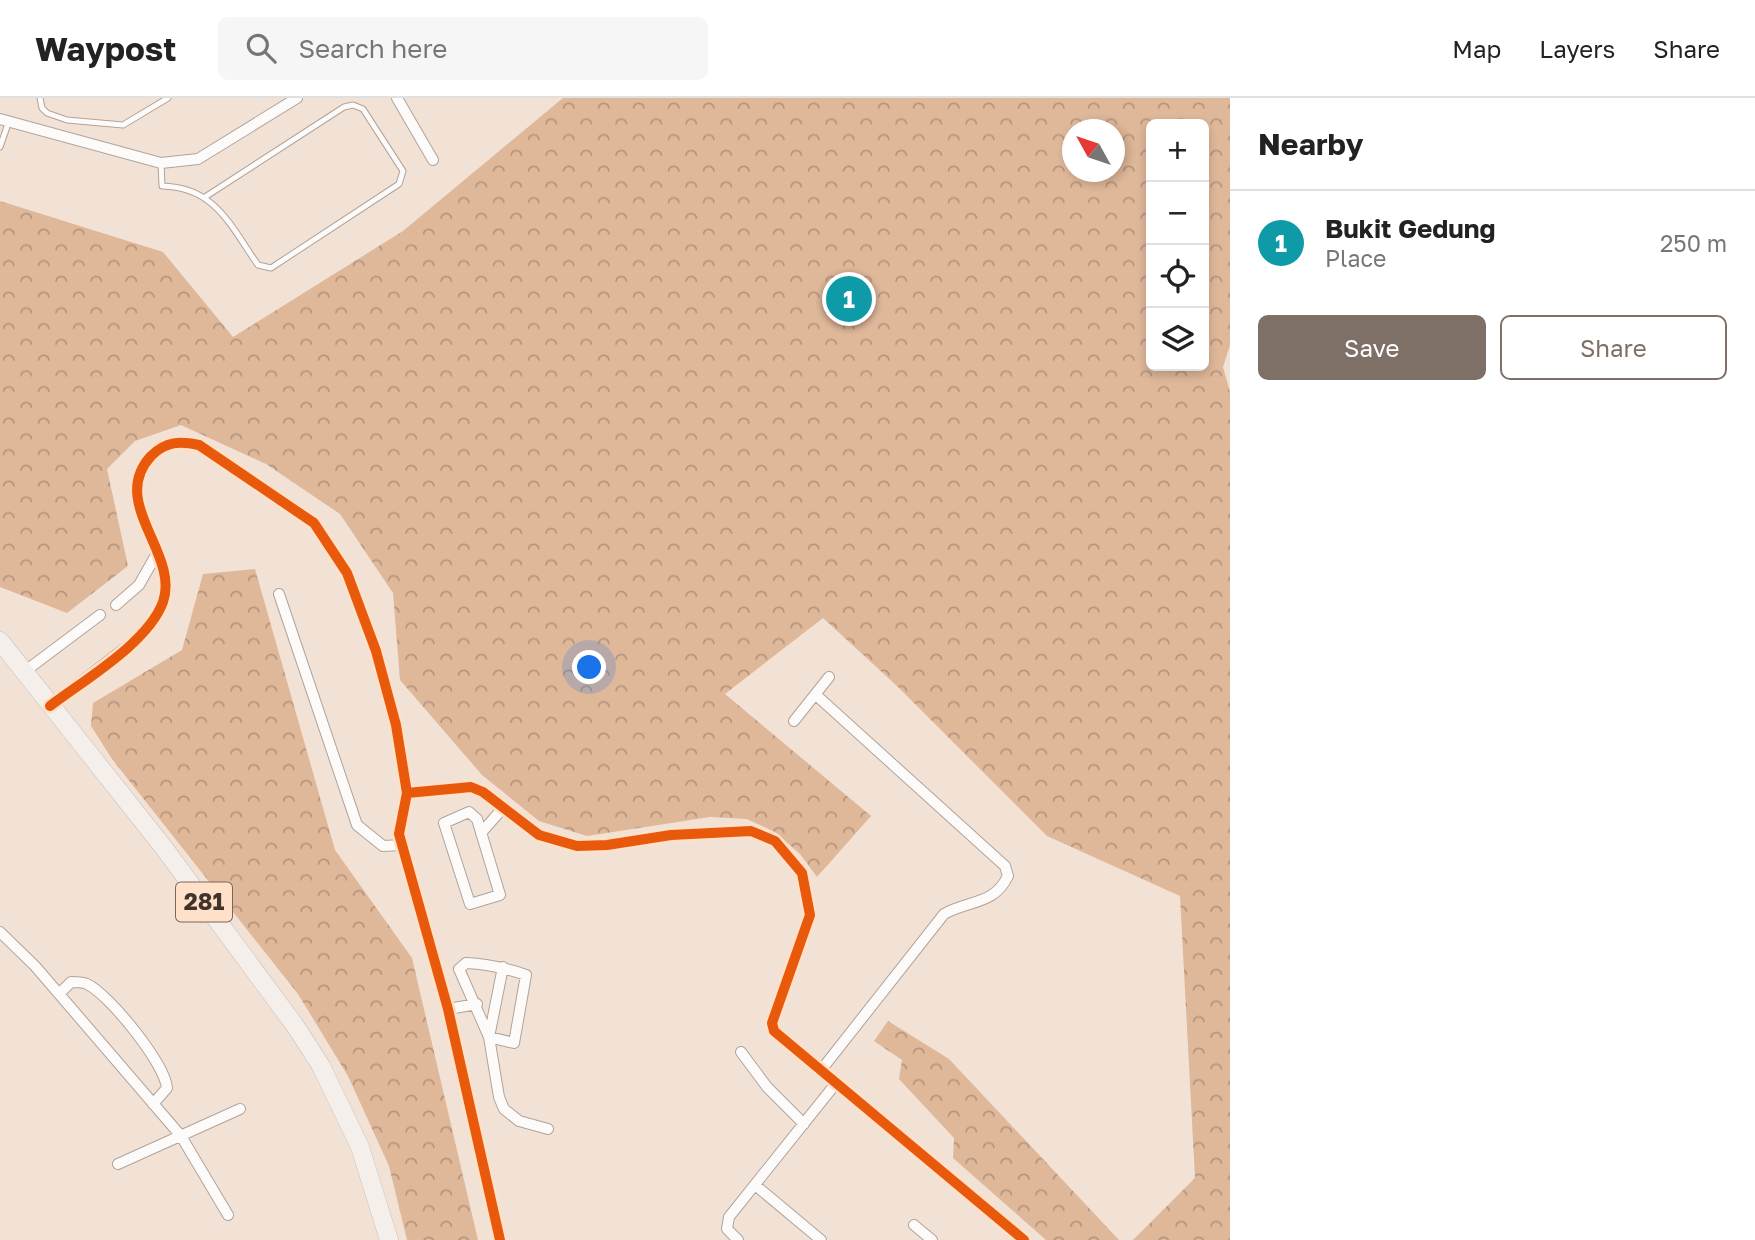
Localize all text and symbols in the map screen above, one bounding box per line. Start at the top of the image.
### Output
search box [218,17,708,80]
text: Waypost [35,29,176,68]
icon: search [242,29,280,67]
text: Search here [298,33,447,64]
text: Map [1452,34,1501,63]
text: Layers [1539,34,1615,63]
text: Share [1653,34,1720,63]
north arrow [1062,119,1125,182]
map controls [1146,119,1209,371]
button: + [1146,119,1209,182]
text: Nearby [1258,126,1363,162]
button: − [1146,182,1209,245]
text: Bukit Gedung [1325,213,1496,244]
text: 1 [1275,229,1287,257]
text: 250 m [1660,229,1727,257]
text: Place [1325,244,1386,272]
button: locate [1146,245,1209,308]
pin: 1 [826,273,872,325]
button: layers [1146,308,1209,371]
button: Save [1258,315,1486,380]
button: Share [1500,315,1727,380]
your location [572,650,606,684]
road number: 281 [176,882,232,922]

